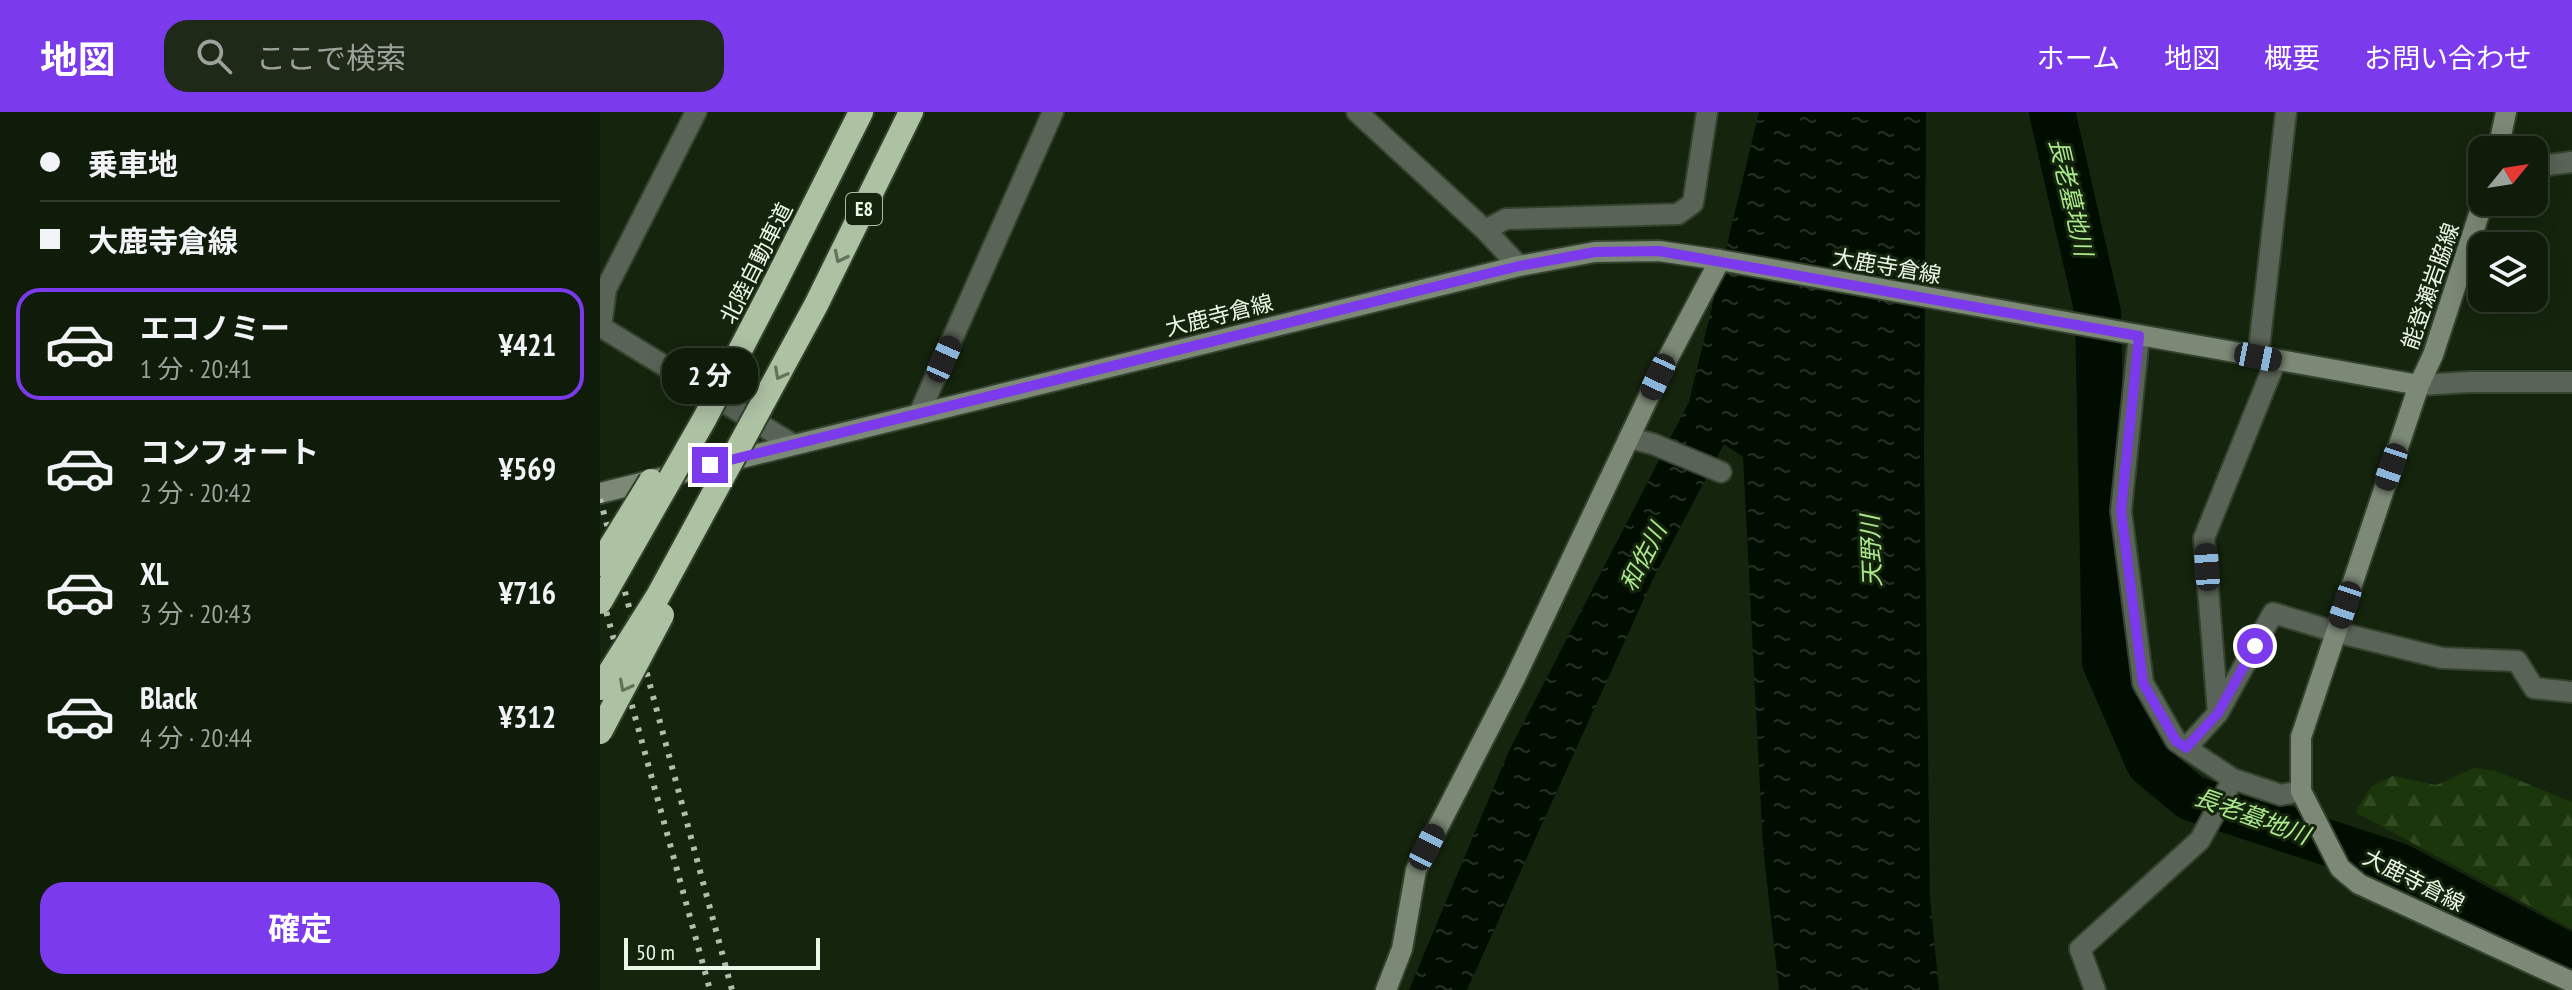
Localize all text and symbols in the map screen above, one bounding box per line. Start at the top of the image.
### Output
search box [164,20,724,92]
text: 地図 [40,34,116,83]
icon: search [192,34,236,78]
text: ここで検索 [256,38,406,77]
text: ホーム [2037,39,2120,76]
text: 地図 [2164,39,2220,76]
text: 概要 [2264,39,2320,76]
text: お問い合わせ [2364,39,2532,76]
water label: 長老墓地川 [2042,135,2100,262]
north arrow [2468,136,2548,216]
map controls [2468,136,2548,312]
text: 乗車地 [88,144,178,183]
road number: E8 [846,193,882,225]
street label: 北陸自動車道 [714,198,798,328]
street label: 能登瀬岩脇線 [2395,219,2465,353]
text: 大鹿寺倉線 [88,221,238,260]
button: layers [2468,232,2548,312]
street label: 大鹿寺倉線 [1830,243,1944,289]
one-way arrow [834,249,850,264]
street label: 大鹿寺倉線 [1162,288,1276,342]
icon: car [44,308,116,380]
text: エコノミー [140,308,290,347]
text: ¥421 [499,325,556,364]
car [923,332,965,386]
car [2232,341,2284,373]
callout: 2 分 [662,349,758,405]
car [1637,350,1679,404]
text: 1 分 · 20:41 [140,352,252,385]
text: 2 分 [688,359,732,392]
one-way arrow [774,366,789,380]
icon: car [44,432,116,504]
text: コンフォート [140,432,319,471]
car [2372,440,2410,494]
route end [692,447,728,483]
text: ¥569 [499,449,556,488]
text: 2 分 · 20:42 [140,476,252,509]
water label: 天野川 [1854,511,1888,588]
water label: 和佐川 [1613,515,1675,596]
car [2193,542,2221,592]
text: XL [140,554,169,593]
icon: car [44,556,116,628]
text: ¥716 [499,573,556,612]
car [2326,578,2364,632]
text: 3 分 · 20:43 [140,597,252,630]
route start [2237,628,2273,664]
one-way arrow [620,677,635,692]
text: Black [140,678,197,717]
icon: car [44,680,116,752]
text: ¥312 [499,697,556,736]
text: 4 分 · 20:44 [140,721,252,754]
water label: 長老墓地川 [2190,781,2317,852]
car [1405,820,1449,874]
street label: 大鹿寺倉線 [2359,843,2469,917]
button: 確定 [40,882,560,974]
scale bar [624,934,820,970]
text: 50 m [636,938,675,966]

